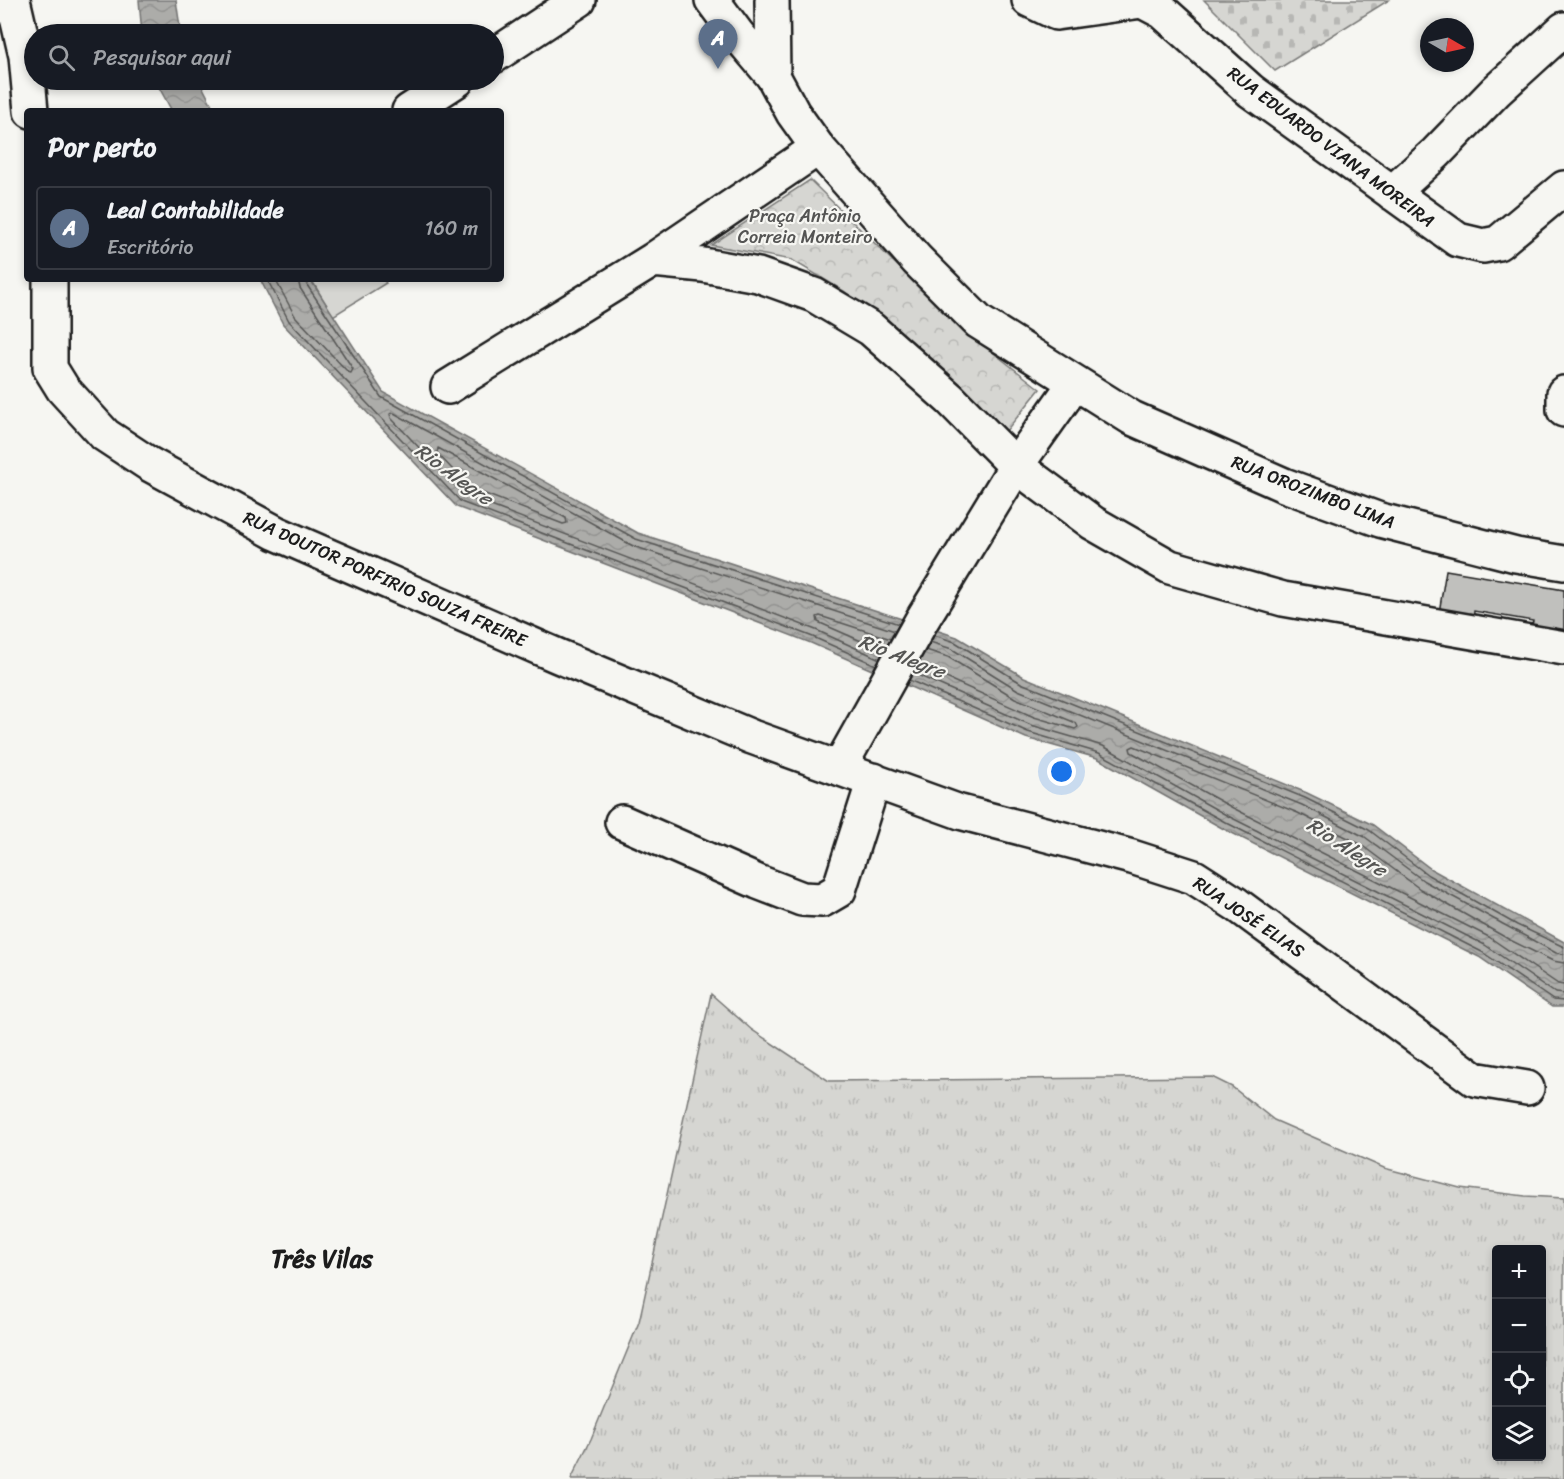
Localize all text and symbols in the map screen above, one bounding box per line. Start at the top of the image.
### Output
north arrow [1420,18,1474,72]
pin: A [698,20,738,69]
search box [24,24,504,90]
text: Pesquisar aqui [93,38,231,77]
icon: search [45,41,78,74]
street label: RUA EDUARDO VIANA MOREIRA [1220,58,1442,236]
text: Por perto [48,124,156,170]
text: Leal Contabilidade [107,191,284,230]
park label: Praça Antônio Correia Monteiro [738,200,872,253]
text: A [63,211,76,246]
text: 160 m [425,211,478,246]
text: Escritório [107,230,194,265]
water label: Rio Alegre [407,434,502,516]
street label: RUA OROZIMBO LIMA [1227,446,1399,538]
street label: RUA DOUTOR PORFIRIO SOUZA FREIRE [238,502,533,657]
water label: Rio Alegre [854,624,952,690]
your location [1047,757,1076,786]
water label: Rio Alegre [1299,808,1395,888]
street label: RUA JOSÉ ELIAS [1186,868,1312,966]
district label: Três Vilas [271,1238,374,1280]
map controls [1492,1245,1546,1461]
button: + [1492,1245,1546,1299]
button: − [1492,1299,1546,1353]
button: locate [1492,1353,1546,1407]
button: layers [1492,1407,1546,1461]

